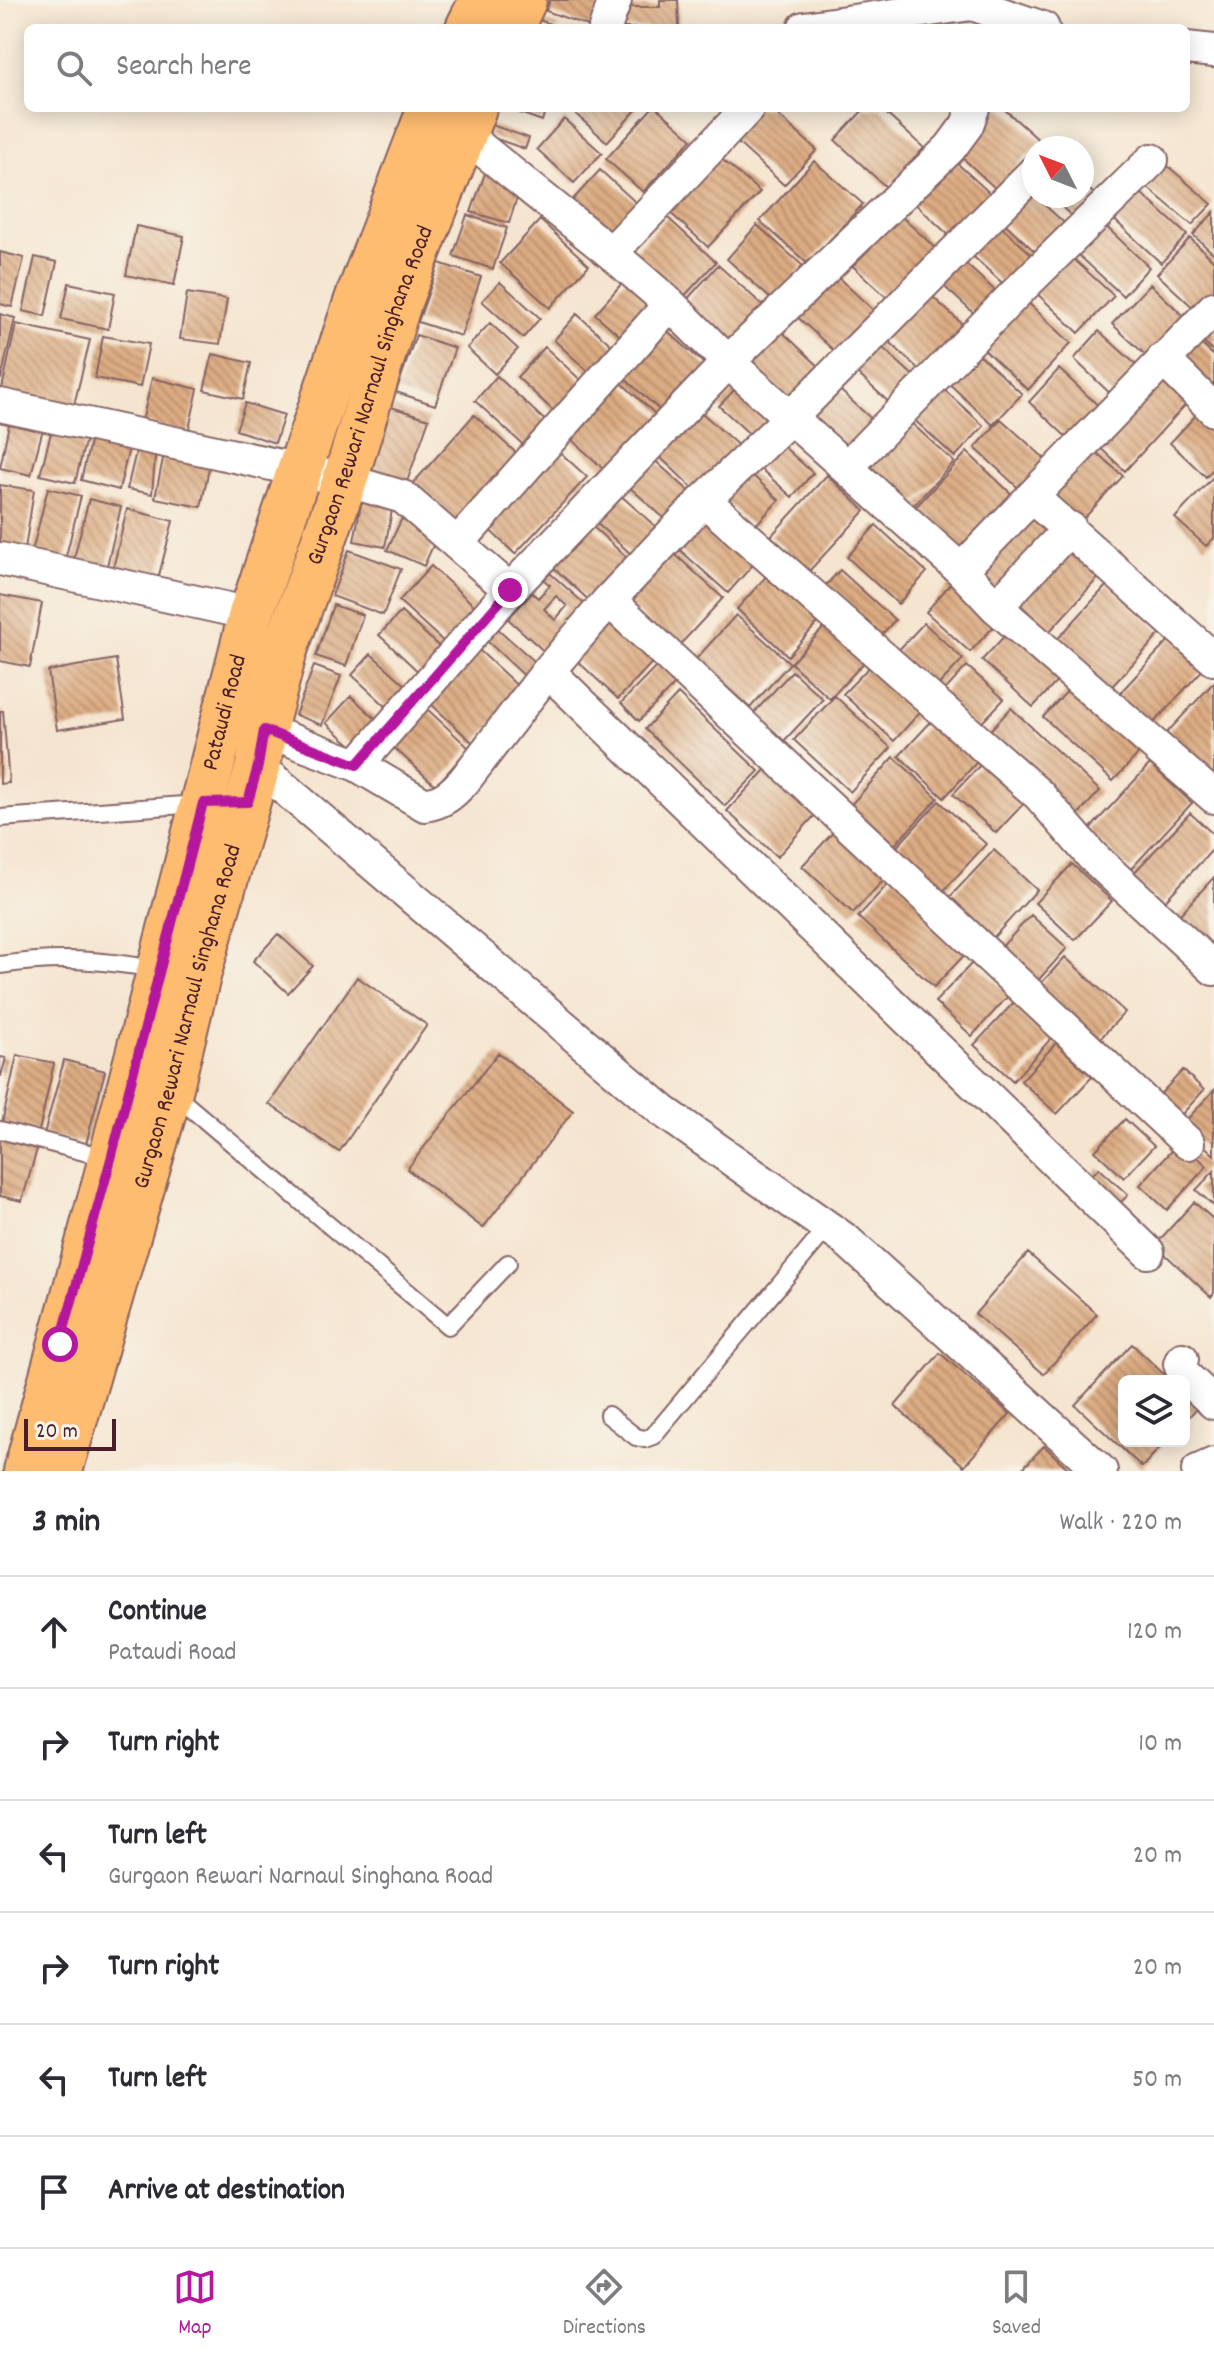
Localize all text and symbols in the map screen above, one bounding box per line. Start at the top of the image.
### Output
search box [24,24,1190,112]
icon: search [52,46,96,90]
text: Search here [116,47,252,90]
north arrow [1022,136,1094,208]
street label: Gurgaon Rewari Narnaul Singhana Road [299,221,444,570]
route end [492,572,528,608]
street label: Pataudi Road [194,651,257,775]
street label: Gurgaon Rewari Narnaul Singhana Road [125,841,252,1193]
route start [42,1326,78,1362]
map controls [1118,1375,1190,1447]
button: layers [1118,1375,1190,1447]
scale bar [24,1415,116,1451]
text: 20 m [36,1417,78,1448]
text: 3 min [32,1499,100,1548]
text: Walk · 220 m [1059,1505,1182,1542]
text: Continue [108,1592,207,1635]
icon: ahead [32,1610,76,1654]
text: 120 m [1127,1614,1182,1651]
text: Pataudi Road [108,1635,237,1672]
icon: right [32,1722,76,1766]
text: Turn right [108,1723,219,1766]
text: 10 m [1138,1726,1182,1763]
text: Turn left [108,1816,207,1859]
icon: left [32,1834,76,1878]
text: 20 m [1133,1838,1182,1875]
text: Gurgaon Rewari Narnaul Singhana Road [108,1859,493,1896]
icon: right [32,1946,76,1990]
text: Turn right [108,1947,219,1990]
text: 20 m [1133,1950,1182,1987]
icon: left [32,2058,76,2102]
text: Turn left [108,2059,207,2102]
text: 50 m [1132,2062,1182,2099]
icon: arrive [32,2170,76,2214]
text: Arrive at destination [108,2171,345,2214]
tab: Map [173,2265,217,2344]
tab: Directions [563,2265,646,2344]
tab: Saved [992,2265,1041,2344]

